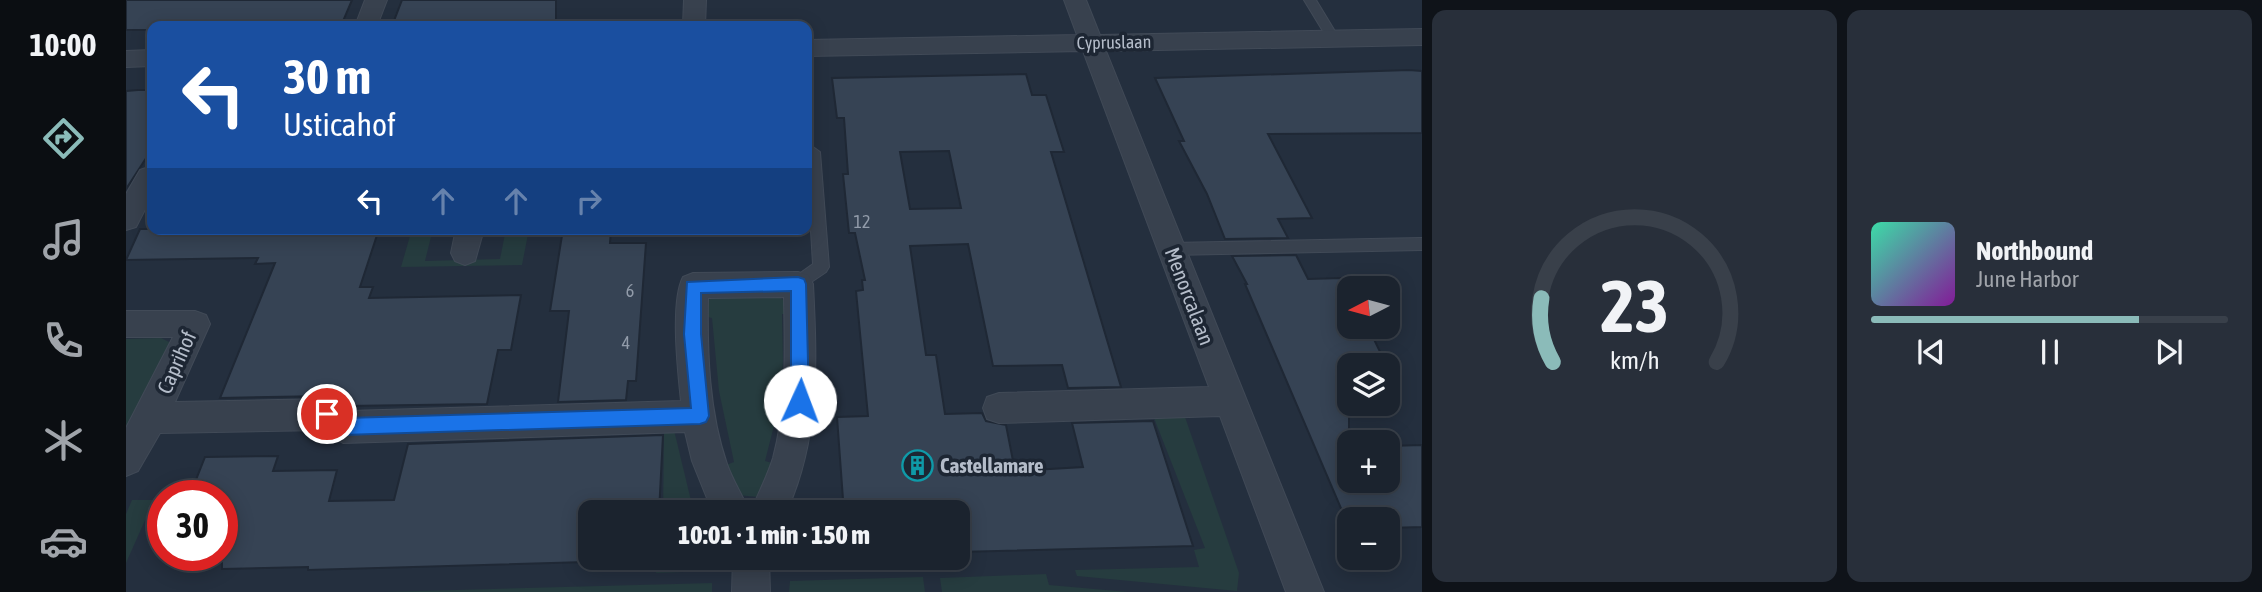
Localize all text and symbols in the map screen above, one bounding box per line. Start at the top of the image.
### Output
text: 10:00 [29,26,97,63]
street label: Cypruslaan [1076,31,1152,53]
text: 30 m [283,48,371,104]
icon: left [168,49,259,140]
text: Usticahof [283,106,396,143]
icon: directions [39,114,88,163]
icon: left [351,182,389,220]
icon: ahead [424,182,462,220]
icon: ahead [497,182,535,220]
icon: right [570,182,608,220]
house number: 12 [854,211,870,232]
icon: music [39,215,88,264]
text: Northbound [1976,236,2093,266]
street label: Menorcalaan [1160,244,1220,348]
text: 23 [1600,264,1669,347]
text: June Harbor [1976,266,2079,292]
north arrow [1337,276,1400,340]
map controls [1337,276,1400,570]
house number: 6 [626,280,634,301]
icon: phone [39,316,88,365]
street label: Caprihof [152,327,200,397]
house number: 4 [622,332,630,353]
icon: previous [1912,333,1950,371]
icon: pause [2031,333,2069,371]
icon: next [2150,333,2188,371]
text: km/h [1610,346,1659,374]
button: layers [1337,353,1400,416]
position arrow [763,364,837,438]
pin [297,384,357,444]
icon: arrive [308,395,346,433]
icon: climate [39,416,88,465]
button: + [1337,430,1400,493]
building icon: Castellamare [900,448,934,482]
place label: Castellamare [940,453,1044,477]
speed limit sign: 30 [147,480,238,571]
button: − [1337,507,1400,570]
icon: car [39,517,88,566]
text: 10:01 · 1 min · 150 m [678,520,870,550]

